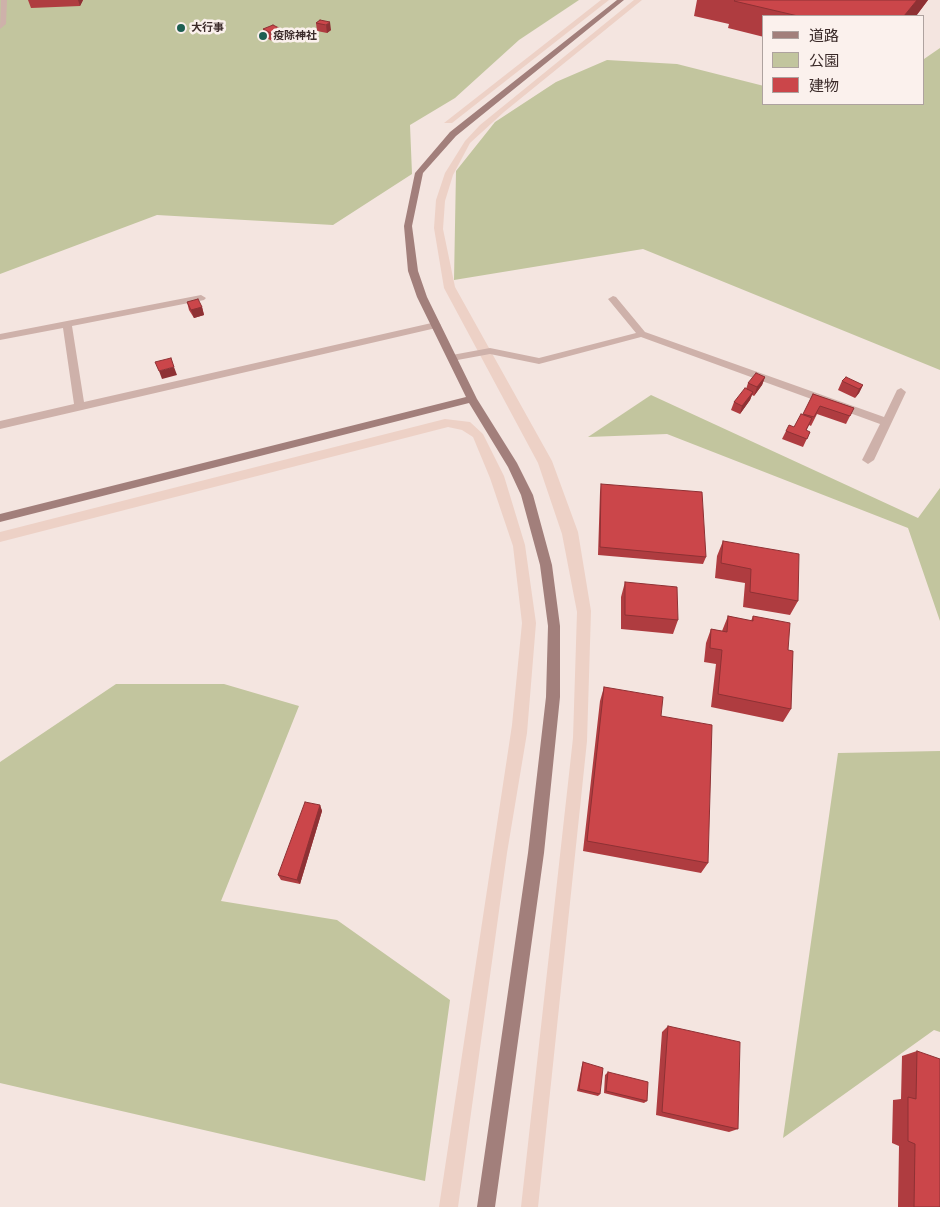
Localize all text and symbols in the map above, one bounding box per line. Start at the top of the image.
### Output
legend [762,15,925,105]
place label: 大行事 [191,21,224,35]
marker: 大行事 [175,22,187,34]
text: 道路 [809,27,839,45]
place label: 疫除神社 [273,29,317,43]
marker: 疫除神社 [257,30,269,42]
text: 公園 [809,52,839,70]
text: 建物 [809,77,839,95]

